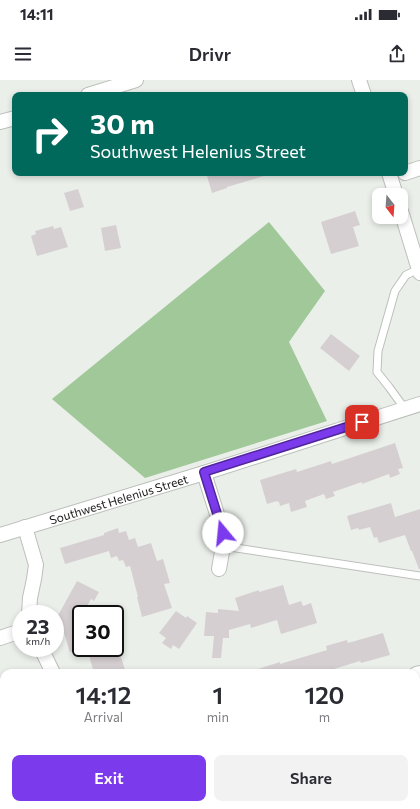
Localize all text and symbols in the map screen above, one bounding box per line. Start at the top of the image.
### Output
text: 14:11 [20,5,54,23]
icon: menu [12,43,34,65]
text: Drivr [189,43,231,65]
icon: share [386,43,408,65]
text: 30 m [90,106,155,140]
icon: right [24,108,76,160]
text: Southwest Helenius Street [90,140,306,162]
north arrow [372,188,408,224]
map controls [372,188,408,224]
pin [345,405,379,439]
icon: arrive [351,411,373,433]
street label: Southwest Helenius Street [48,471,190,527]
position arrow [202,512,244,554]
speed limit sign: 30 [72,605,124,657]
text: 23 [26,614,50,638]
text: km/h [26,635,50,647]
text: 14:12 [76,680,131,709]
text: 1 [213,680,223,709]
text: 120 [304,680,344,709]
text: Arrival [84,709,123,725]
text: min [207,709,229,725]
text: m [319,709,330,725]
button: Exit [12,755,206,801]
button: Share [214,755,408,801]

